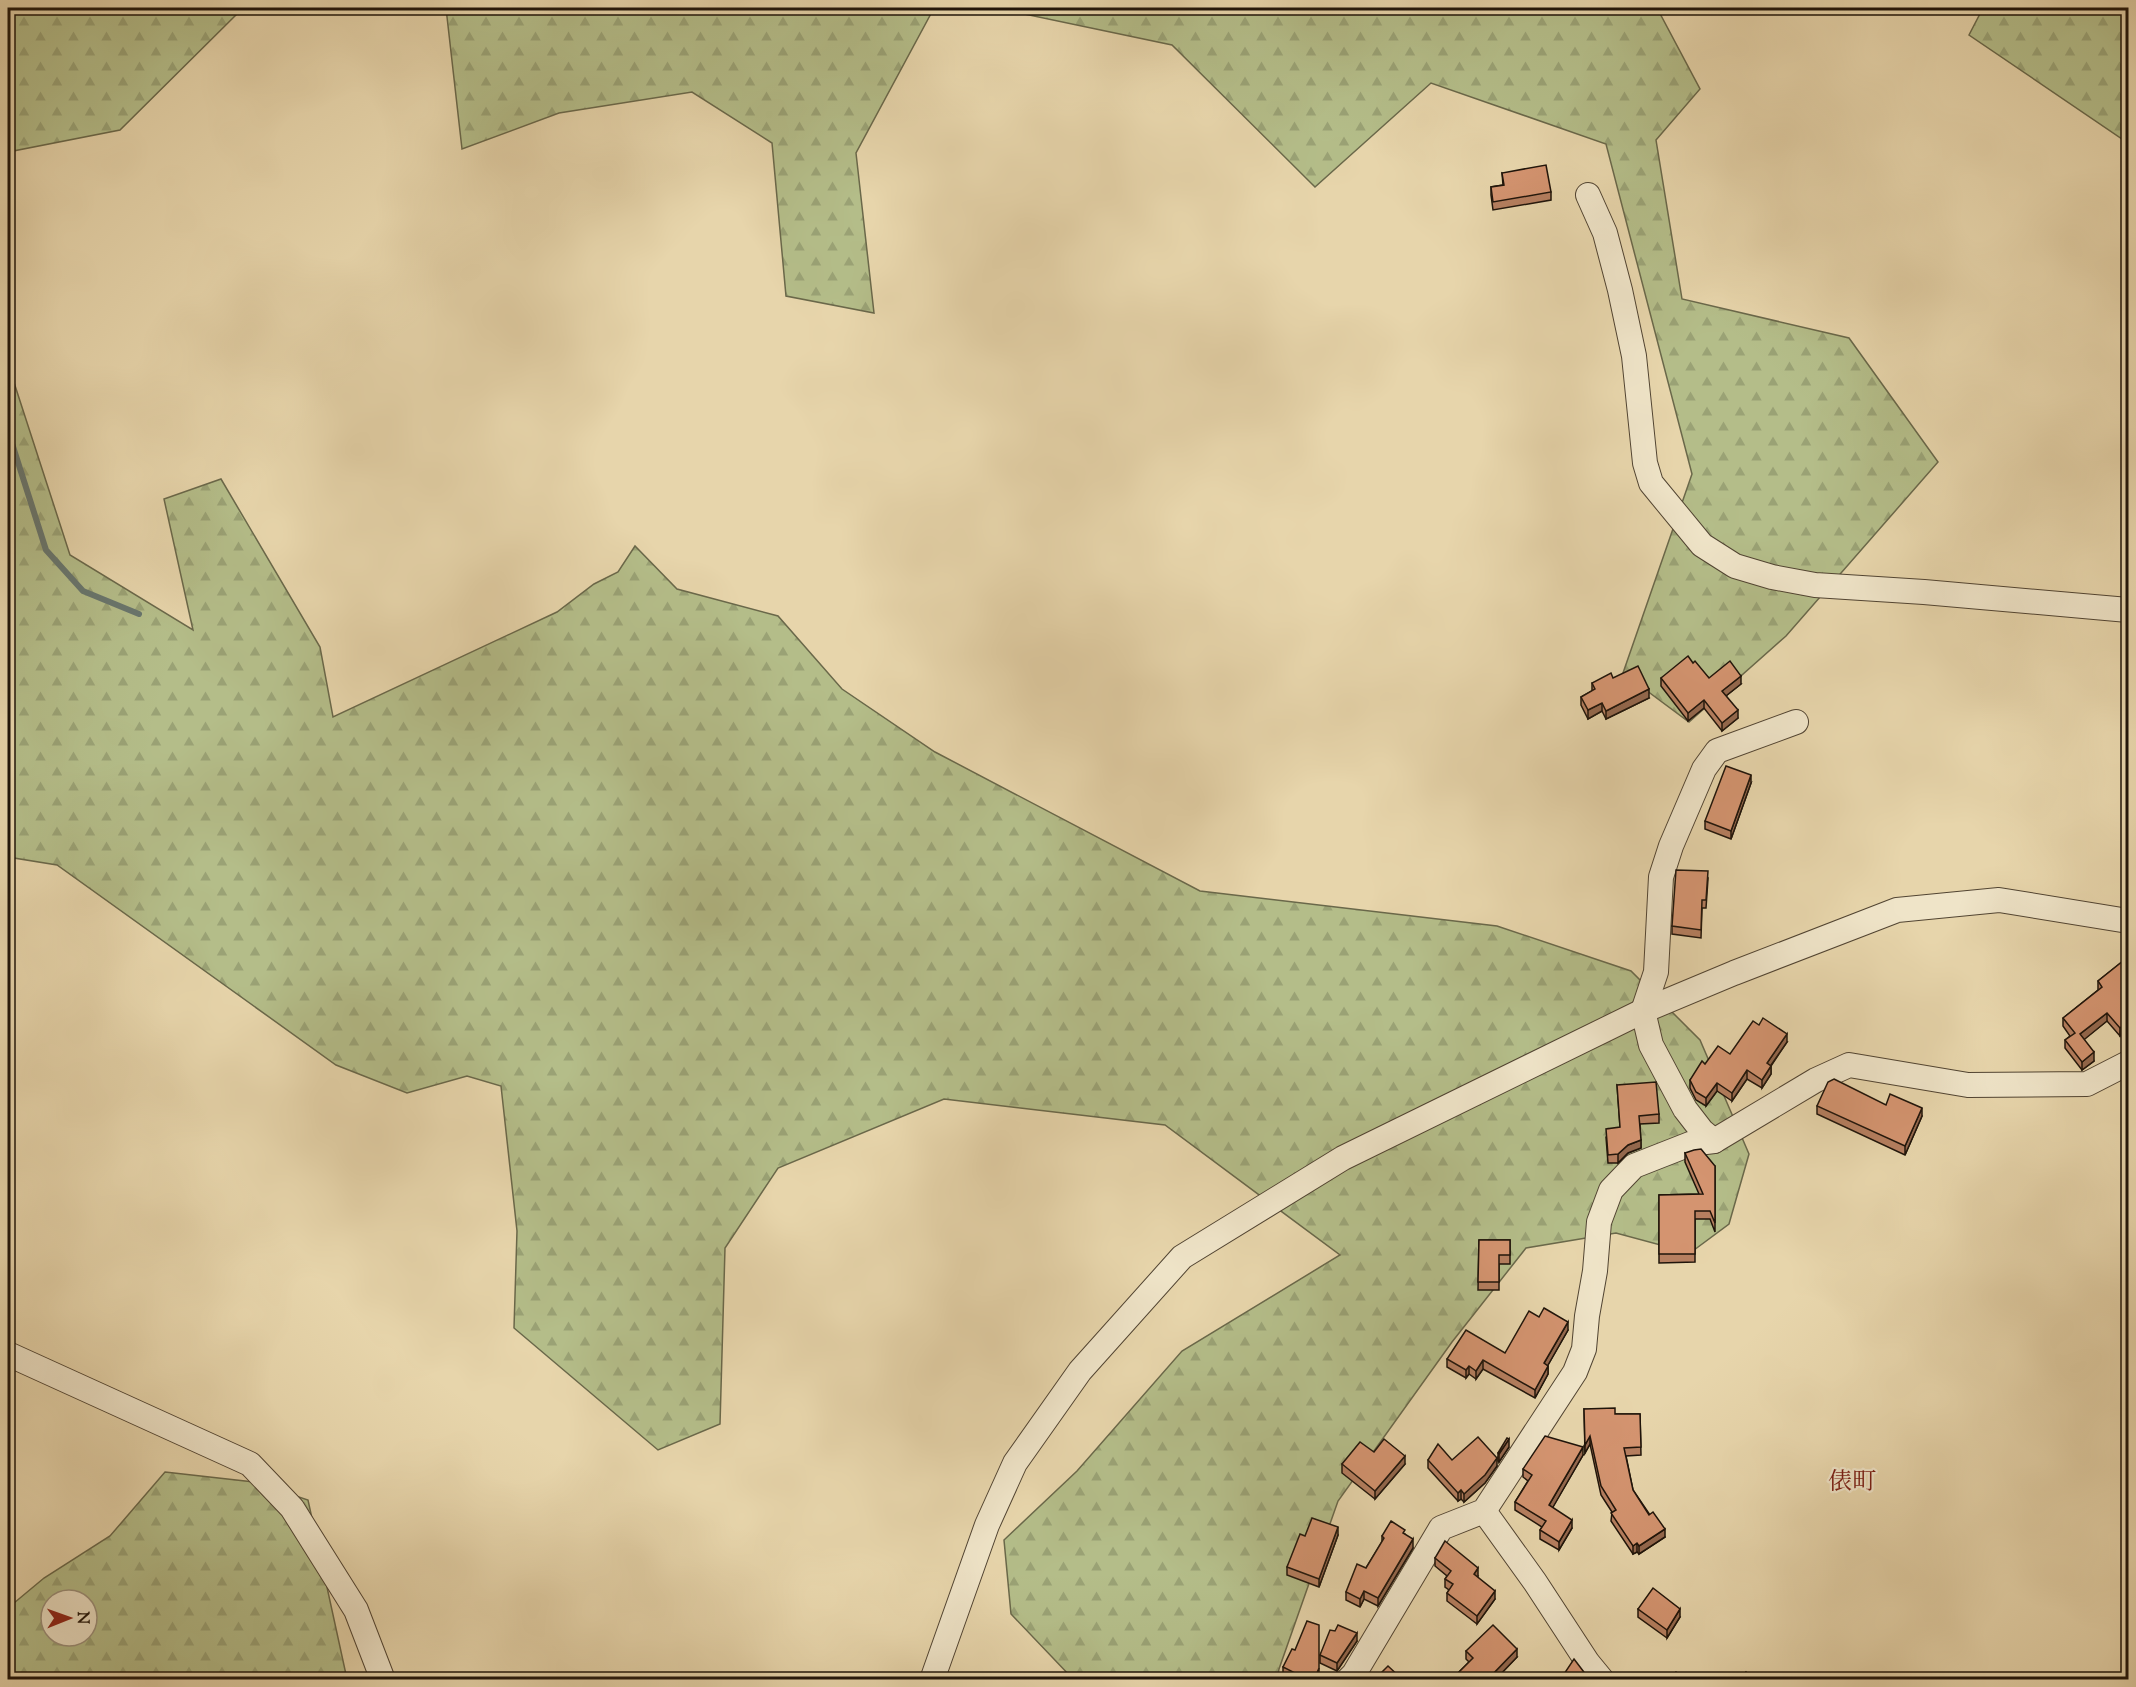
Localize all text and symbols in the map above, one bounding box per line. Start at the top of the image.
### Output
district label: 俵町 [1828,1466,1876,1500]
north arrow [39,1588,99,1648]
text: N [70,1611,93,1625]

